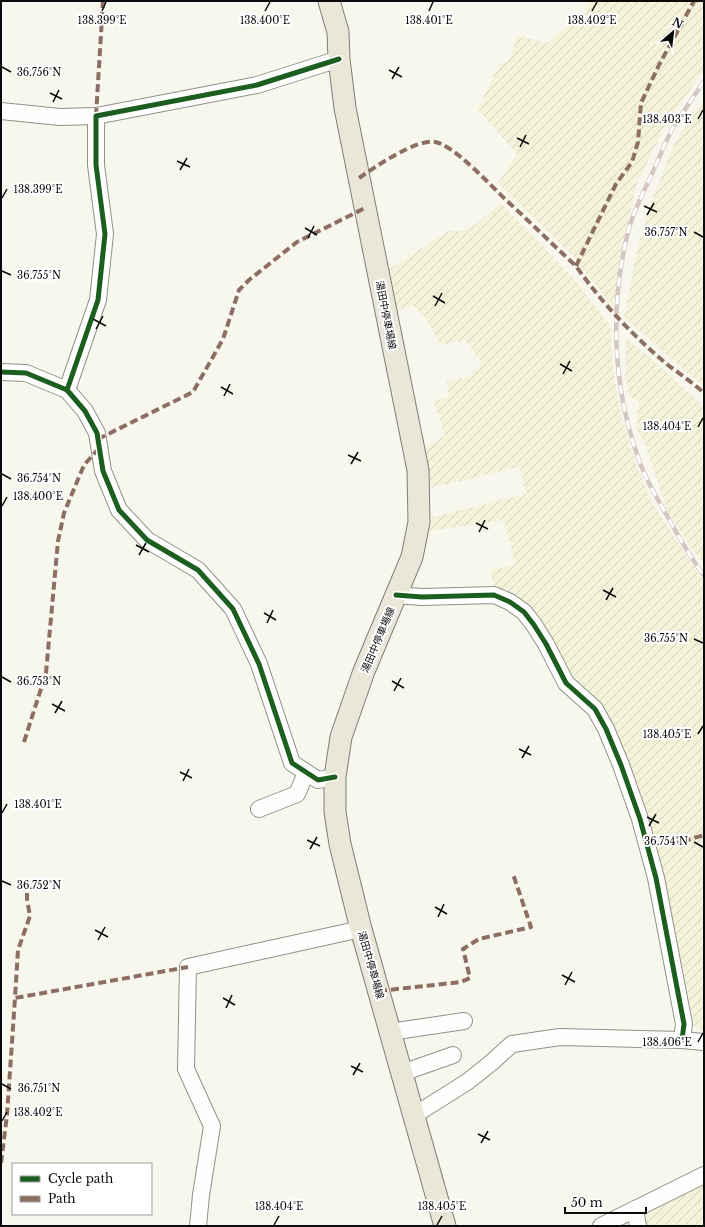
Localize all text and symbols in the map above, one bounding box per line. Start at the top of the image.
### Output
north arrow [653,12,693,52]
text: 138.399°E [77,14,127,27]
text: 138.400°E [240,14,290,27]
text: 138.401°E [405,14,453,27]
text: 138.402°E [567,14,617,27]
text: N [670,15,686,32]
text: 36.756°N [17,66,61,79]
text: 138.403°E [642,113,692,126]
text: 138.399°E [13,183,63,196]
text: 36.757°N [644,226,688,239]
text: 36.755°N [17,269,61,282]
street label: 湯田中停車場線 [373,279,399,351]
text: 138.404°E [643,420,691,433]
text: 36.754°N [17,472,61,485]
text: 138.400°E [13,490,63,503]
street label: 湯田中停車場線 [358,605,398,675]
text: 36.755°N [644,632,688,645]
text: 36.753°N [17,675,61,688]
text: 138.405°E [643,728,691,741]
text: 138.401°E [14,798,62,811]
text: 36.754°N [644,835,688,848]
text: 36.752°N [17,879,61,892]
street label: 湯田中停車場線 [355,930,387,1000]
text: 138.406°E [642,1036,692,1049]
text: 36.751°N [18,1082,60,1095]
text: 138.402°E [13,1106,63,1119]
legend [12,1163,152,1215]
text: Cycle path [48,1171,113,1186]
scale bar [565,1189,646,1215]
text: Path [48,1191,76,1206]
text: 50 m [571,1195,603,1210]
text: 138.404°E [255,1200,303,1213]
text: 138.405°E [418,1200,466,1213]

